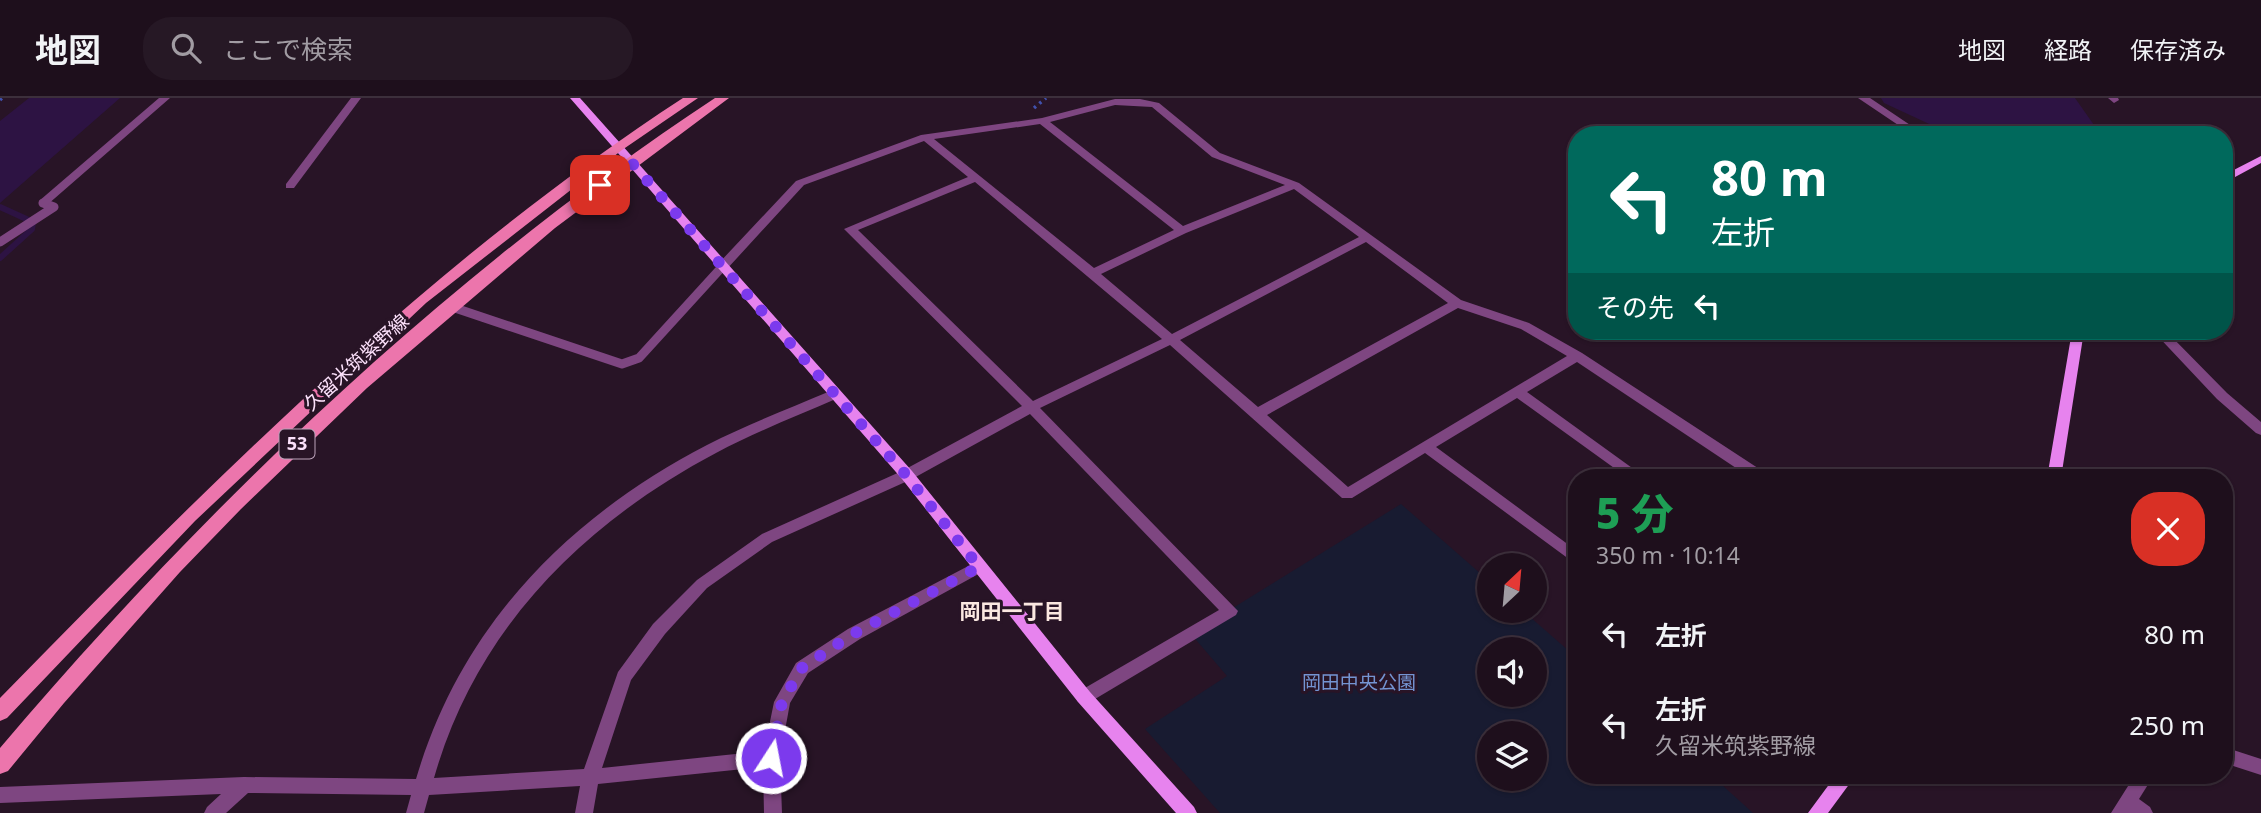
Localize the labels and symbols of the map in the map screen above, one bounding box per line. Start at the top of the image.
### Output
pin [570,155,630,215]
street label: 久留米筑紫野線 [298,308,414,416]
road number: 53 [280,430,314,458]
north arrow [1477,553,1547,623]
district label: 岡田一丁目 [960,597,1065,625]
park label: 岡田中央公園 [1302,669,1416,695]
position arrow [734,721,808,795]

